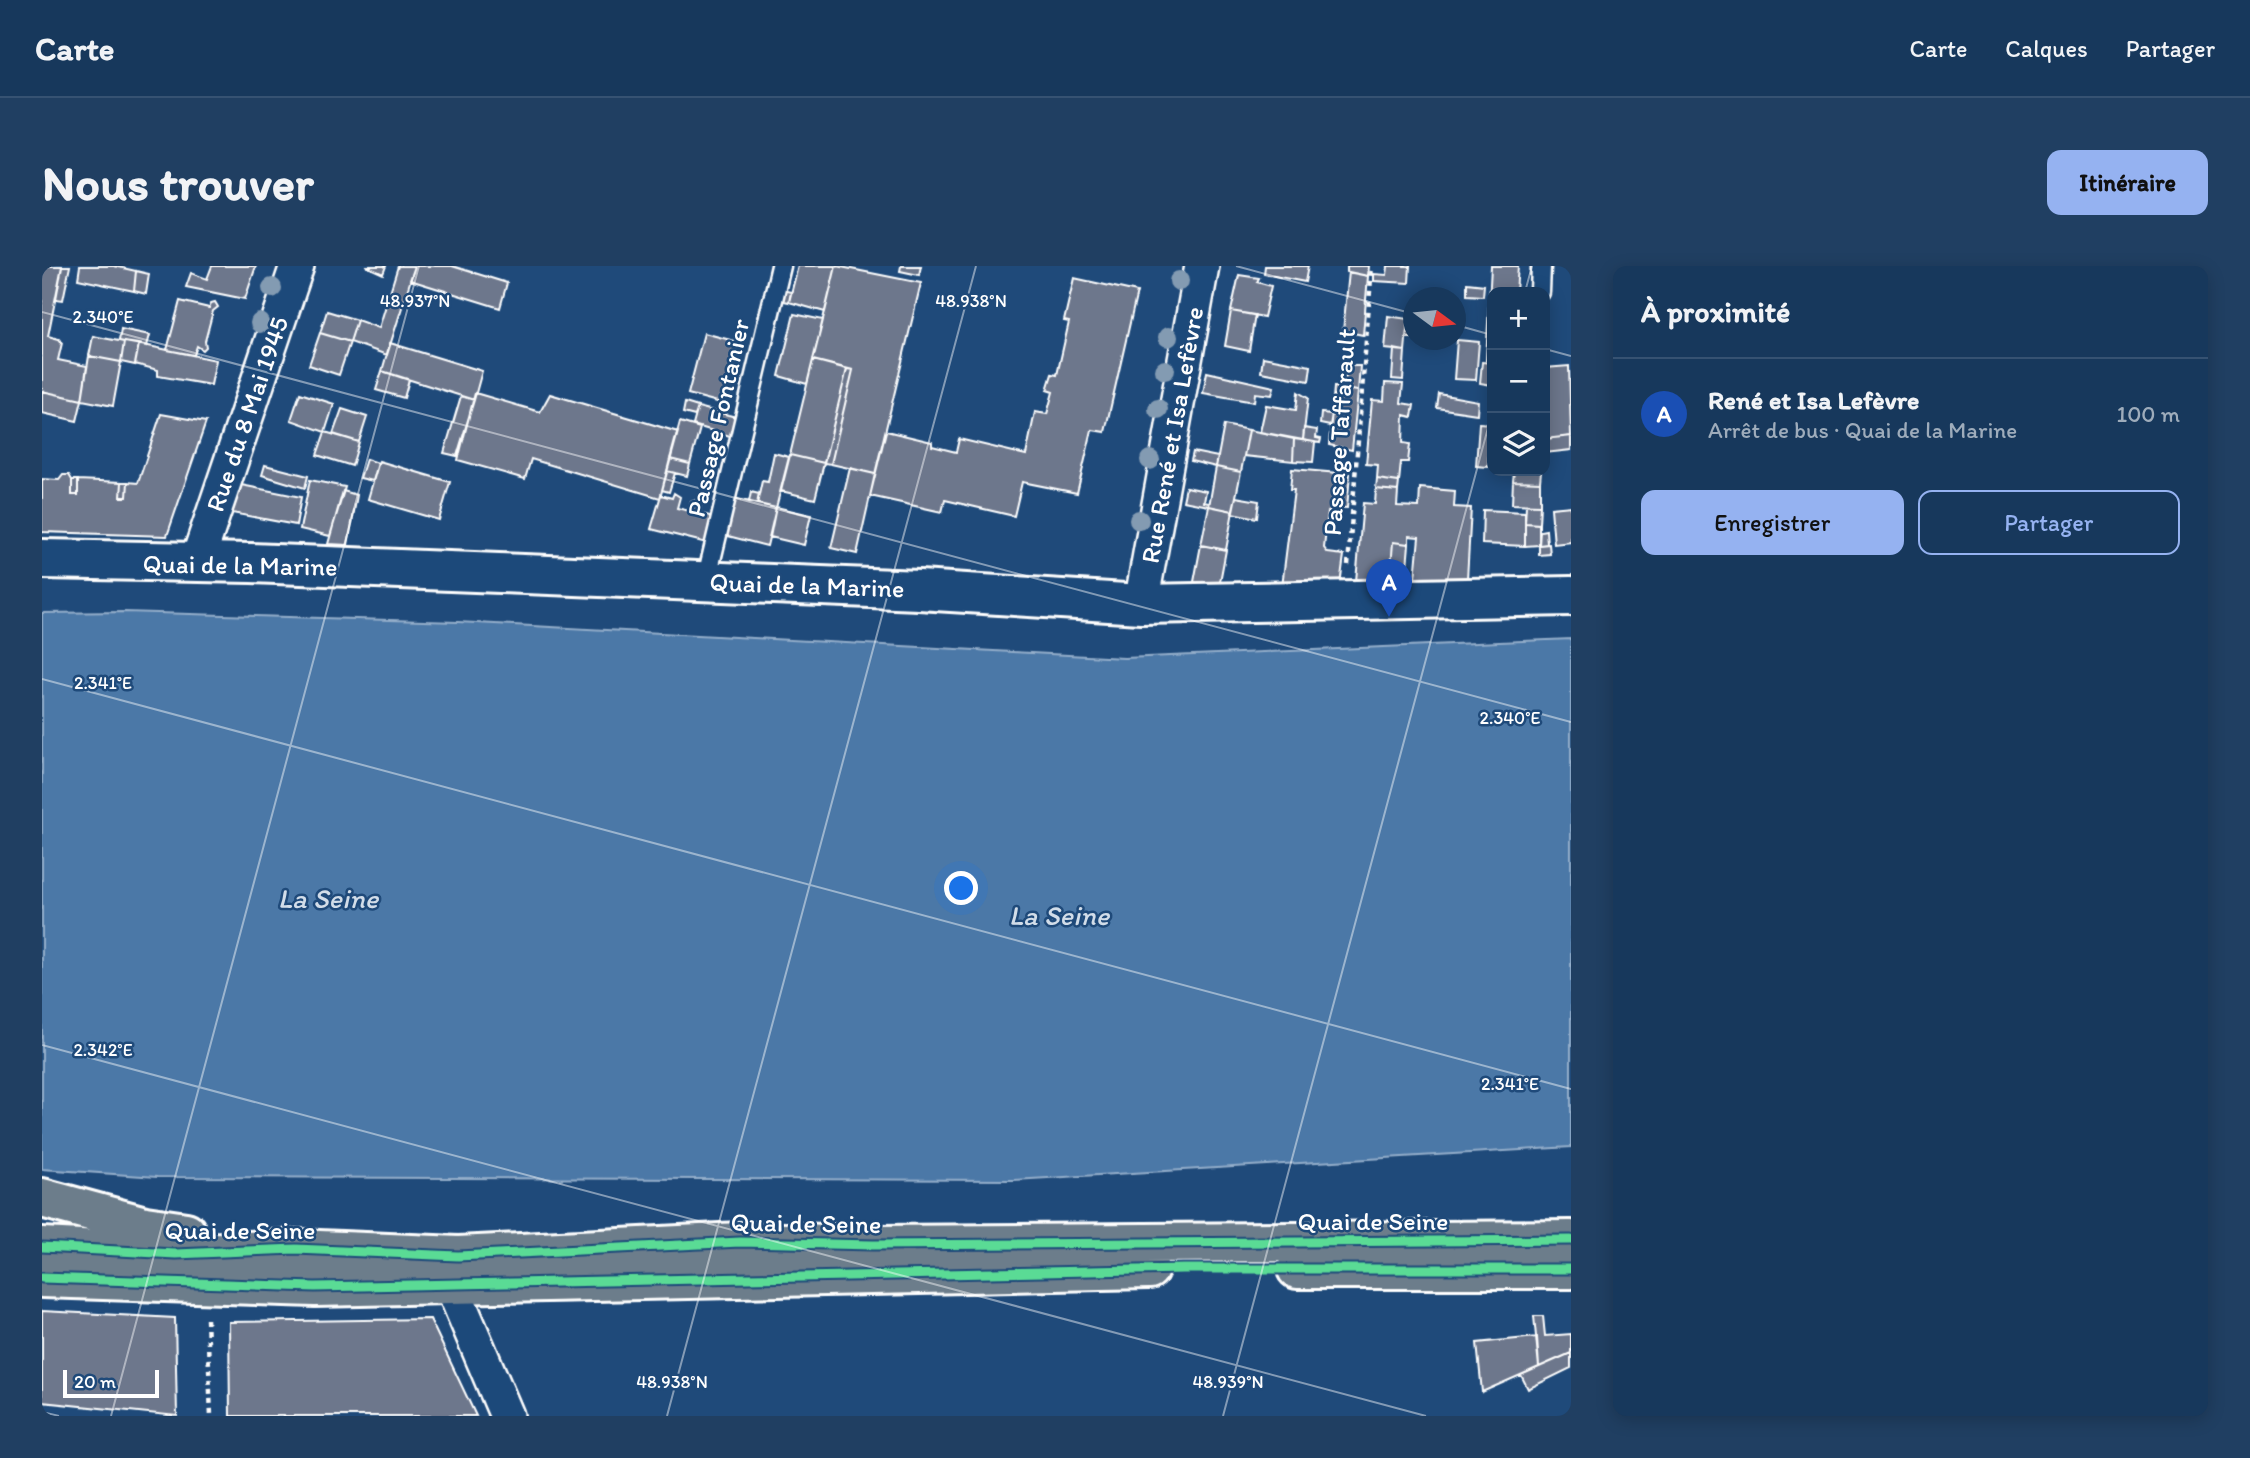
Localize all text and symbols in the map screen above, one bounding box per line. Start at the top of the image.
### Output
text: Carte [35,29,115,68]
text: Carte [1910,34,1967,63]
text: Calques [2005,34,2088,63]
text: Partager [2126,34,2215,63]
button: Itinéraire [2047,150,2208,215]
text: Nous trouver [42,153,314,212]
north arrow [1403,287,1466,350]
map controls [1487,287,1550,476]
button: + [1487,287,1550,350]
text: 48.937°N [380,290,450,312]
text: 48.938°N [935,290,1007,312]
text: À proximité [1641,293,1790,330]
street label: Rue René et Isa Lefèvre [1134,304,1210,566]
text: 2.340°E [73,306,133,328]
street label: Rue du 8 Mai 1945 [199,312,295,516]
street label: Passage Fontanier [680,315,756,520]
street label: Passage Taffarault [1316,327,1362,537]
button: − [1487,350,1550,413]
text: René et Isa Lefèvre [1708,384,1919,416]
text: A [1657,400,1671,428]
text: 100 m [2116,400,2180,428]
button: layers [1487,413,1550,476]
text: Arrêt de bus · Quai de la Marine [1708,416,2017,444]
button: Enregistrer [1641,490,1904,555]
button: Partager [1918,490,2180,555]
street label: Quai de la Marine [142,547,338,583]
pin: A [1366,559,1412,617]
street label: Quai de la Marine [709,566,905,604]
text: 2.341°E [74,672,132,694]
text: 2.340°E [1480,707,1540,729]
your location [944,871,978,905]
water label: La Seine [278,881,380,915]
water label: La Seine [1009,898,1111,932]
text: 2.342°E [73,1039,133,1061]
text: 2.341°E [1481,1073,1539,1095]
street label: Quai de Seine [1298,1205,1448,1237]
street label: Quai de Seine [730,1206,882,1240]
street label: Quai de Seine [165,1214,315,1246]
scale bar [63,1367,159,1399]
text: 20 m [74,1370,116,1393]
text: 48.938°N [636,1371,708,1393]
text: 48.939°N [1192,1371,1264,1393]

